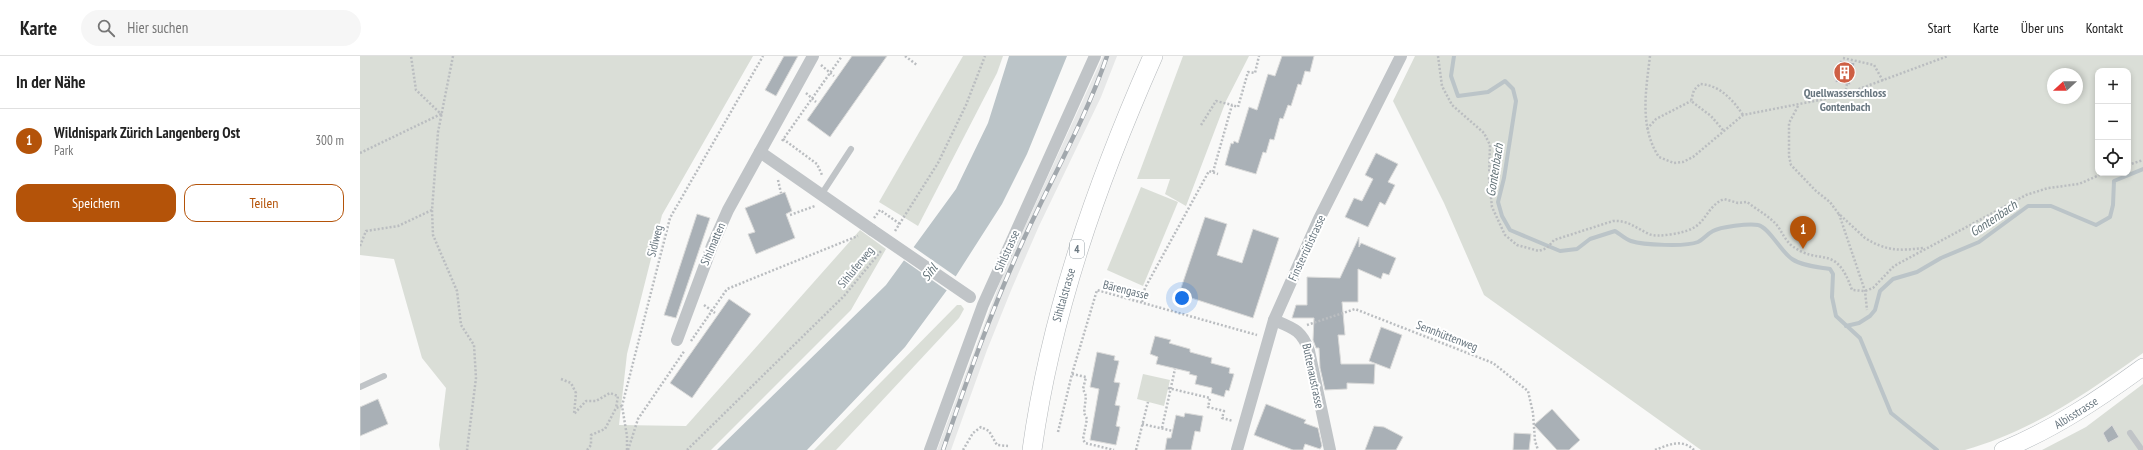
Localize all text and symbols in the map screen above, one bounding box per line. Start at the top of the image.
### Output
search box [81,10,361,46]
text: Karte [20,16,57,40]
icon: search [95,17,117,39]
text: Hier suchen [127,18,188,37]
text: Start [1927,19,1951,37]
text: Karte [1973,19,1999,37]
text: Über uns [2021,19,2064,37]
text: Kontakt [2086,19,2123,37]
building icon: Quellwasserschloss Gontenbach [1832,59,1858,85]
north arrow [2047,68,2083,104]
map controls [2095,68,2131,176]
button: + [2095,68,2131,104]
text: In der Nähe [16,71,86,93]
place label: Quellwasserschloss Gontenbach [1804,85,1886,114]
button: − [2095,104,2131,140]
text: Wildnispark Zürich Langenberg Ost [54,123,240,142]
text: 1 [26,132,32,149]
text: 300 m [315,132,344,149]
button: locate [2095,140,2131,176]
water label: Gontenbach [1482,141,1507,198]
text: Park [54,142,73,159]
button: Speichern [16,184,176,222]
button: Teilen [184,184,344,222]
water label: Gontenbach [1966,196,2021,240]
street label: Finsterrütistrasse [1285,212,1328,283]
pin: 1 [1790,216,1816,249]
street label: Sihlmatten [697,220,728,268]
street label: Sidiweg [643,223,666,258]
street label: Sihlstrasse [991,227,1022,274]
road number: 4 [1070,240,1084,258]
street label: Sihluferweg [834,243,877,291]
water label: Sihl [917,259,943,284]
street label: Sihltalstrasse [1049,266,1078,323]
street label: Bärengasse [1101,277,1151,302]
your location [1172,288,1192,308]
street label: Sennhüttenweg [1414,317,1480,354]
street label: Buttenaustrasse [1299,342,1328,410]
street label: Albisstrasse [2051,393,2100,432]

